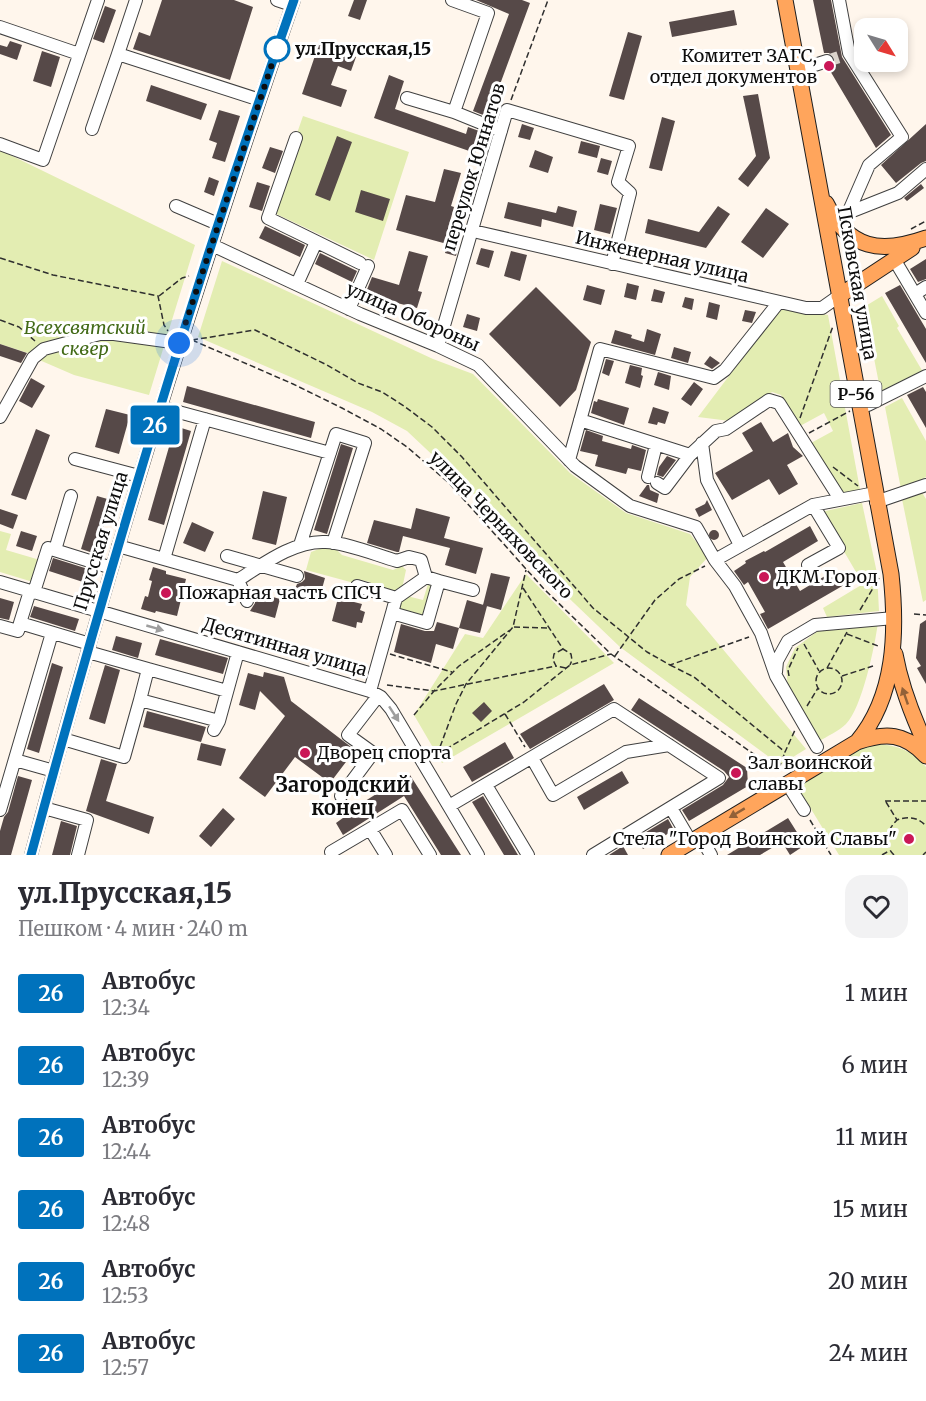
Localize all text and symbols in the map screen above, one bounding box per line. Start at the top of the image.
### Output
north arrow [854,18,908,72]
map controls [854,18,908,72]
marker: ул.Прусская,15 [264,36,290,62]
place label: ул.Прусская,15 [295,37,431,60]
place label: Комитет ЗАГС, отдел документов [650,44,817,88]
marker: Комитет ЗАГС, отдел документов [822,59,836,73]
street label: переулок Юннатов [437,80,510,253]
street label: Псковская улица [833,204,882,362]
street label: Инженерная улица [573,225,751,288]
street label: улица Обороны [343,277,484,356]
park label: Всехсвятский сквер [24,316,146,360]
your location [164,328,194,358]
road number: Р-56 [830,381,882,407]
line badge: 26 [128,406,182,444]
text: 26 [143,412,167,439]
street label: улица Черняховского [425,446,578,603]
street label: Прусская улица [68,468,133,613]
place label: ДКМ Город [776,565,878,588]
marker: ДКМ Город [757,570,771,584]
place label: Пожарная часть СПСЧ [178,581,382,604]
marker: Пожарная часть СПСЧ [159,586,173,600]
street label: Десятинная улица [200,612,370,681]
one-way arrow [146,624,164,633]
one-way arrow [900,687,909,705]
one-way arrow [388,706,399,723]
place label: Дворец спорта [317,741,452,764]
marker: Дворец спорта [298,746,312,760]
place label: Зал воинской славы [748,751,873,795]
marker: Зал воинской славы [729,766,743,780]
district label: Загородский конец [276,772,410,820]
one-way arrow [729,808,745,819]
place label: Стела "Город Воинской Славы" [613,827,897,850]
marker: Стела "Город Воинской Славы" [902,832,916,846]
text: ул.Прусская,15 [18,875,232,911]
button: heart [845,875,908,938]
text: Пешком · 4 мин · 240 m [18,916,248,941]
text: Автобус [102,967,195,995]
text: 1 мин [845,979,908,1007]
text: 26 [39,980,63,1007]
text: 12:34 [102,995,150,1020]
text: Автобус [102,1039,195,1067]
text: 6 мин [841,1051,908,1079]
text: 26 [39,1052,63,1079]
text: 12:39 [102,1067,149,1092]
text: Автобус [102,1111,195,1139]
text: 11 мин [836,1123,908,1151]
text: 26 [39,1124,63,1151]
text: 12:44 [102,1139,151,1164]
text: Автобус [102,1183,195,1211]
text: 15 мин [833,1195,908,1223]
text: 26 [39,1196,63,1223]
text: 12:48 [102,1211,150,1236]
text: Автобус [102,1255,195,1283]
text: 20 мин [828,1267,908,1295]
text: 26 [39,1268,63,1295]
text: 12:53 [102,1283,149,1308]
text: Автобус [102,1327,195,1355]
text: 24 мин [829,1339,908,1367]
text: 26 [39,1340,63,1367]
text: 12:57 [102,1355,149,1380]

